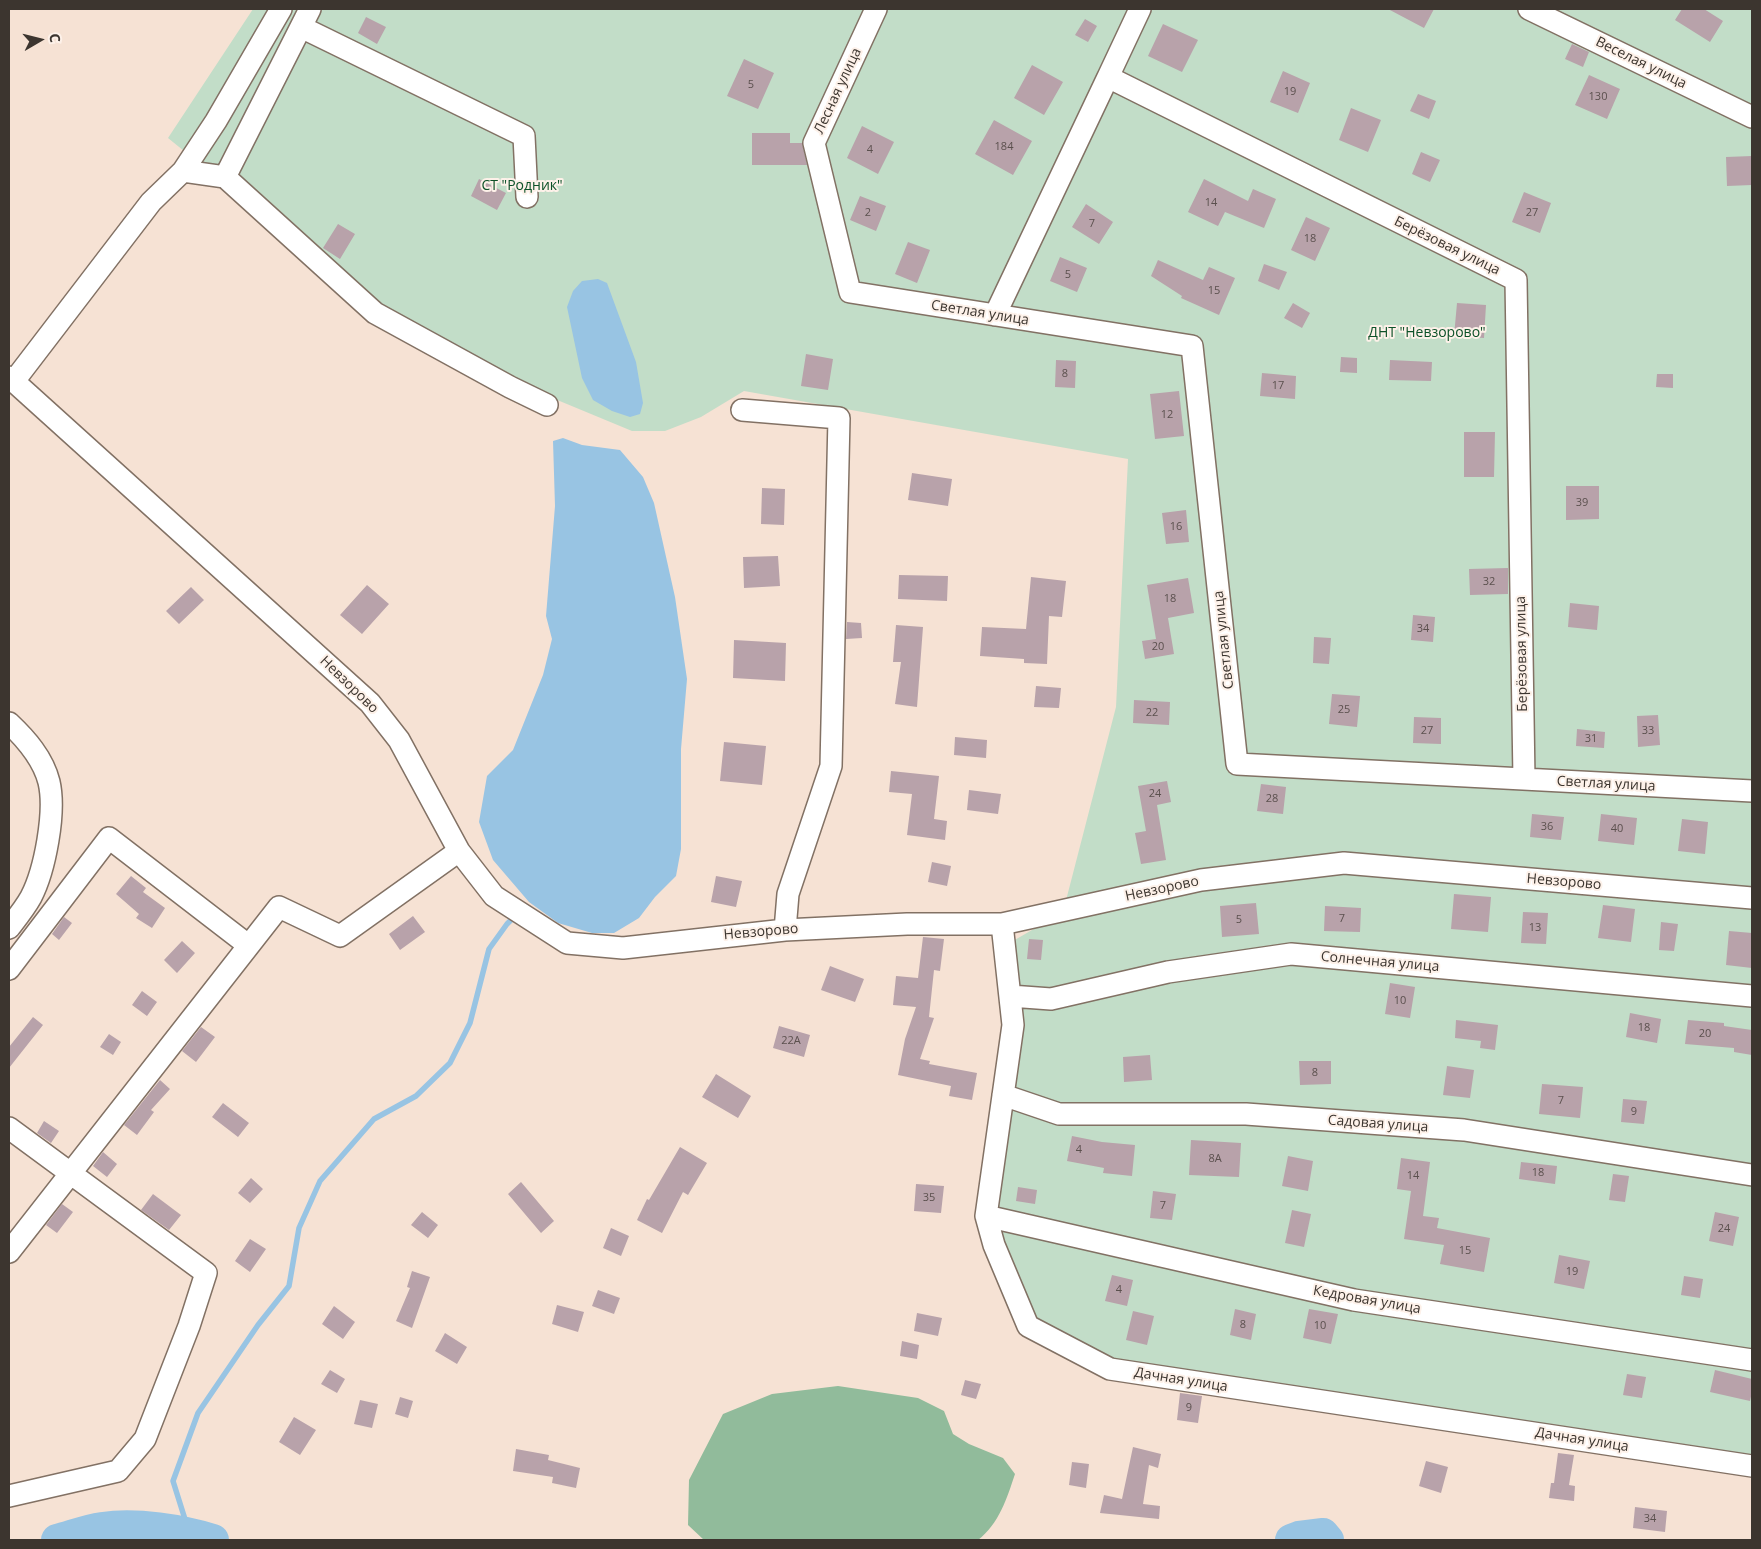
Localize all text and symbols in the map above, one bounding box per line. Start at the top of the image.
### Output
north arrow [15,15,65,65]
text: С [45,32,65,44]
street label: Веселая улица [1593,34,1689,92]
street label: Лесная улица [811,45,865,137]
house number: 5 [748,78,754,92]
house number: 19 [1284,85,1296,99]
house number: 130 [1589,90,1607,104]
house number: 184 [995,140,1013,154]
house number: 4 [867,143,873,157]
park label: СТ "Родник" [481,178,563,194]
house number: 14 [1205,196,1217,210]
house number: 2 [865,206,871,220]
house number: 27 [1526,206,1538,220]
street label: Берёзовая улица [1391,213,1503,279]
house number: 7 [1089,217,1095,231]
house number: 18 [1304,232,1316,246]
house number: 5 [1065,268,1071,282]
house number: 15 [1208,284,1220,298]
street label: Светлая улица [930,297,1030,329]
park label: ДНТ "Невзорово" [1368,325,1486,341]
house number: 8 [1062,367,1068,381]
house number: 17 [1272,379,1284,393]
house number: 12 [1161,408,1173,422]
house number: 39 [1576,496,1588,510]
house number: 16 [1170,520,1182,534]
house number: 32 [1483,575,1495,589]
street label: Светлая улица [1210,590,1238,690]
house number: 18 [1164,592,1176,606]
street label: Берёзовая улица [1513,596,1531,712]
house number: 34 [1417,622,1429,636]
house number: 20 [1152,640,1164,654]
street label: Невзорово [316,653,382,717]
house number: 25 [1338,703,1350,717]
house number: 22 [1146,706,1158,720]
house number: 27 [1421,724,1433,738]
house number: 33 [1642,724,1654,738]
house number: 31 [1585,732,1597,746]
street label: Светлая улица [1556,773,1656,795]
house number: 24 [1149,787,1161,801]
house number: 28 [1266,792,1278,806]
house number: 36 [1541,820,1553,834]
house number: 40 [1611,822,1623,836]
street label: Невзорово [1526,870,1602,894]
street label: Невзорово [1124,873,1200,905]
house number: 7 [1339,912,1345,926]
house number: 5 [1236,913,1242,927]
street label: Невзорово [723,920,799,944]
house number: 13 [1529,921,1541,935]
street label: Солнечная улица [1320,948,1440,976]
house number: 10 [1394,994,1406,1008]
house number: 18 [1638,1021,1650,1035]
house number: 20 [1699,1027,1711,1041]
house number: 22А [781,1034,801,1048]
house number: 8 [1312,1066,1318,1080]
house number: 7 [1558,1094,1564,1108]
house number: 9 [1631,1105,1637,1119]
street label: Садовая улица [1327,1112,1429,1136]
house number: 4 [1076,1143,1082,1157]
house number: 8А [1208,1152,1222,1166]
house number: 18 [1532,1166,1544,1180]
house number: 14 [1407,1169,1419,1183]
house number: 35 [923,1191,935,1205]
house number: 7 [1160,1199,1166,1213]
house number: 24 [1718,1222,1730,1236]
house number: 15 [1459,1244,1471,1258]
house number: 19 [1566,1265,1578,1279]
street label: Кедровая улица [1312,1282,1422,1318]
house number: 4 [1116,1283,1122,1297]
house number: 8 [1240,1318,1246,1332]
house number: 10 [1314,1319,1326,1333]
street label: Дачная улица [1133,1364,1229,1396]
house number: 9 [1186,1401,1192,1415]
street label: Дачная улица [1534,1424,1630,1456]
house number: 34 [1644,1512,1656,1526]

